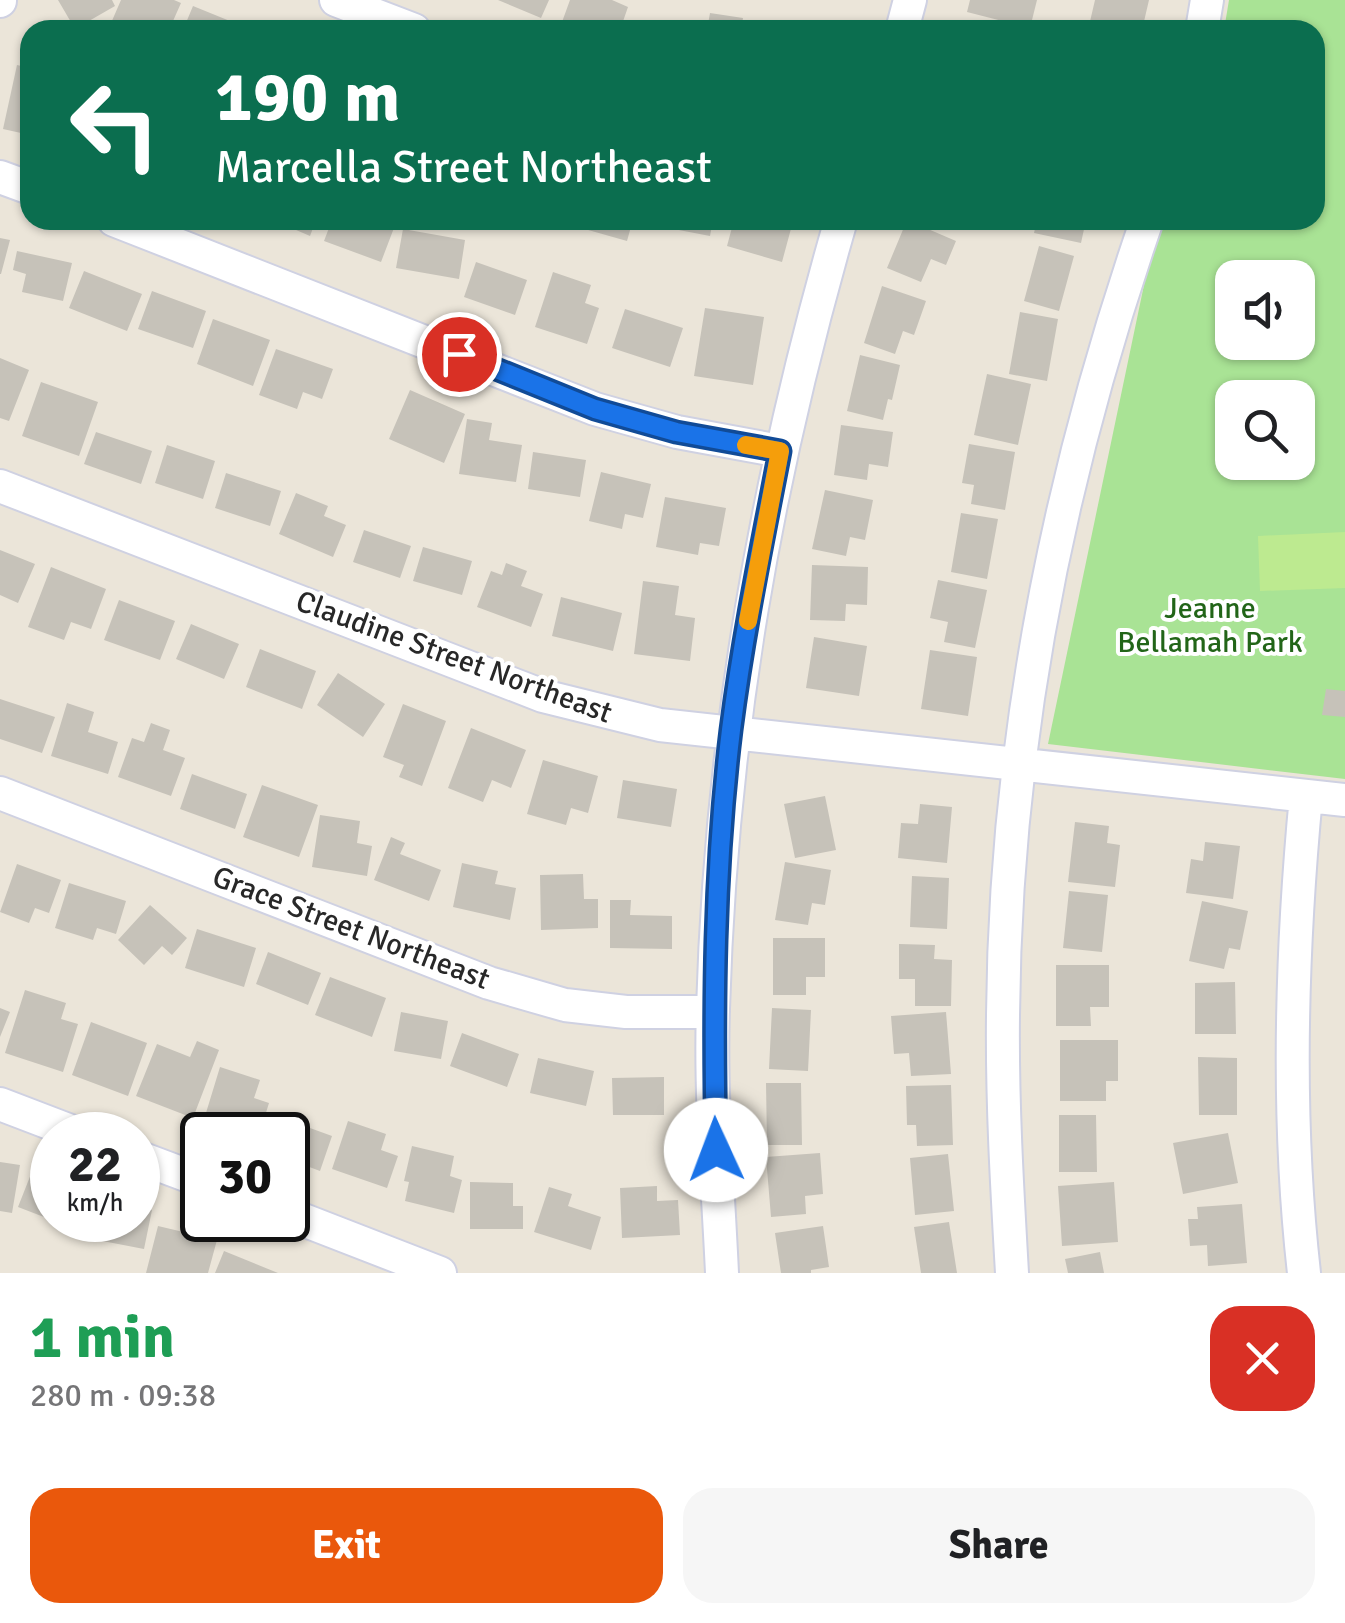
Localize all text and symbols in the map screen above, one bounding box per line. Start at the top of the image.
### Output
text: 190 m [215,54,400,140]
icon: left [50,60,180,190]
text: Marcella Street Northeast [215,140,712,195]
map controls [1215,260,1315,480]
button: sound [1215,260,1315,360]
pin [417,312,502,397]
icon: arrive [432,327,487,382]
button: search [1215,380,1315,480]
street label: Claudine Street Northeast [291,583,617,731]
park label: Jeanne Bellamah Park [1117,590,1303,661]
street label: Grace Street Northeast [207,858,495,998]
position arrow [664,1098,768,1202]
speed limit sign: 30 [180,1112,310,1242]
text: 22 [68,1134,122,1196]
text: km/h [67,1187,123,1218]
text: 1 min [30,1301,175,1375]
button: close [1210,1306,1315,1411]
text: 280 m · 09:38 [30,1376,216,1415]
button: Exit [30,1488,663,1603]
button: Share [683,1488,1315,1603]

